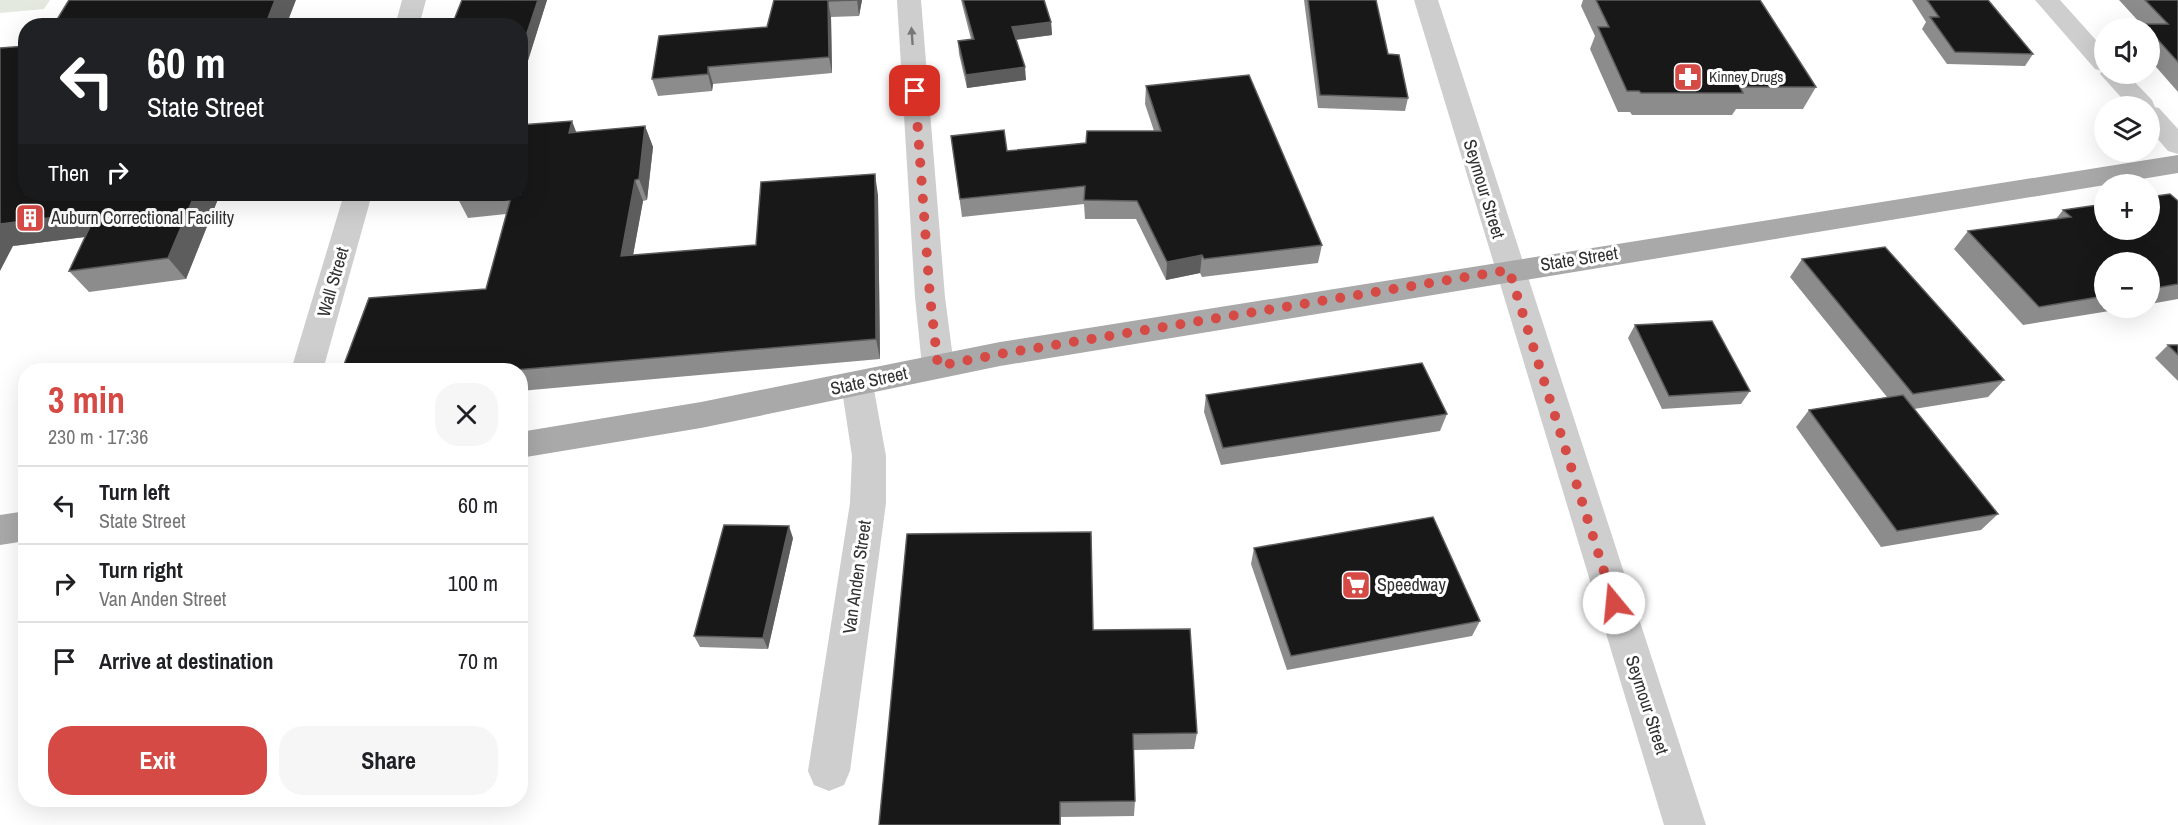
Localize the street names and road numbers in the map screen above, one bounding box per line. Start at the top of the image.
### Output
street label: Seymour Street [1458,136,1511,242]
street label: State Street [1538,240,1619,277]
street label: Wall Street [311,244,354,320]
street label: State Street [828,360,910,401]
street label: Van Anden Street [836,518,877,635]
street label: Seymour Street [1620,652,1675,757]

